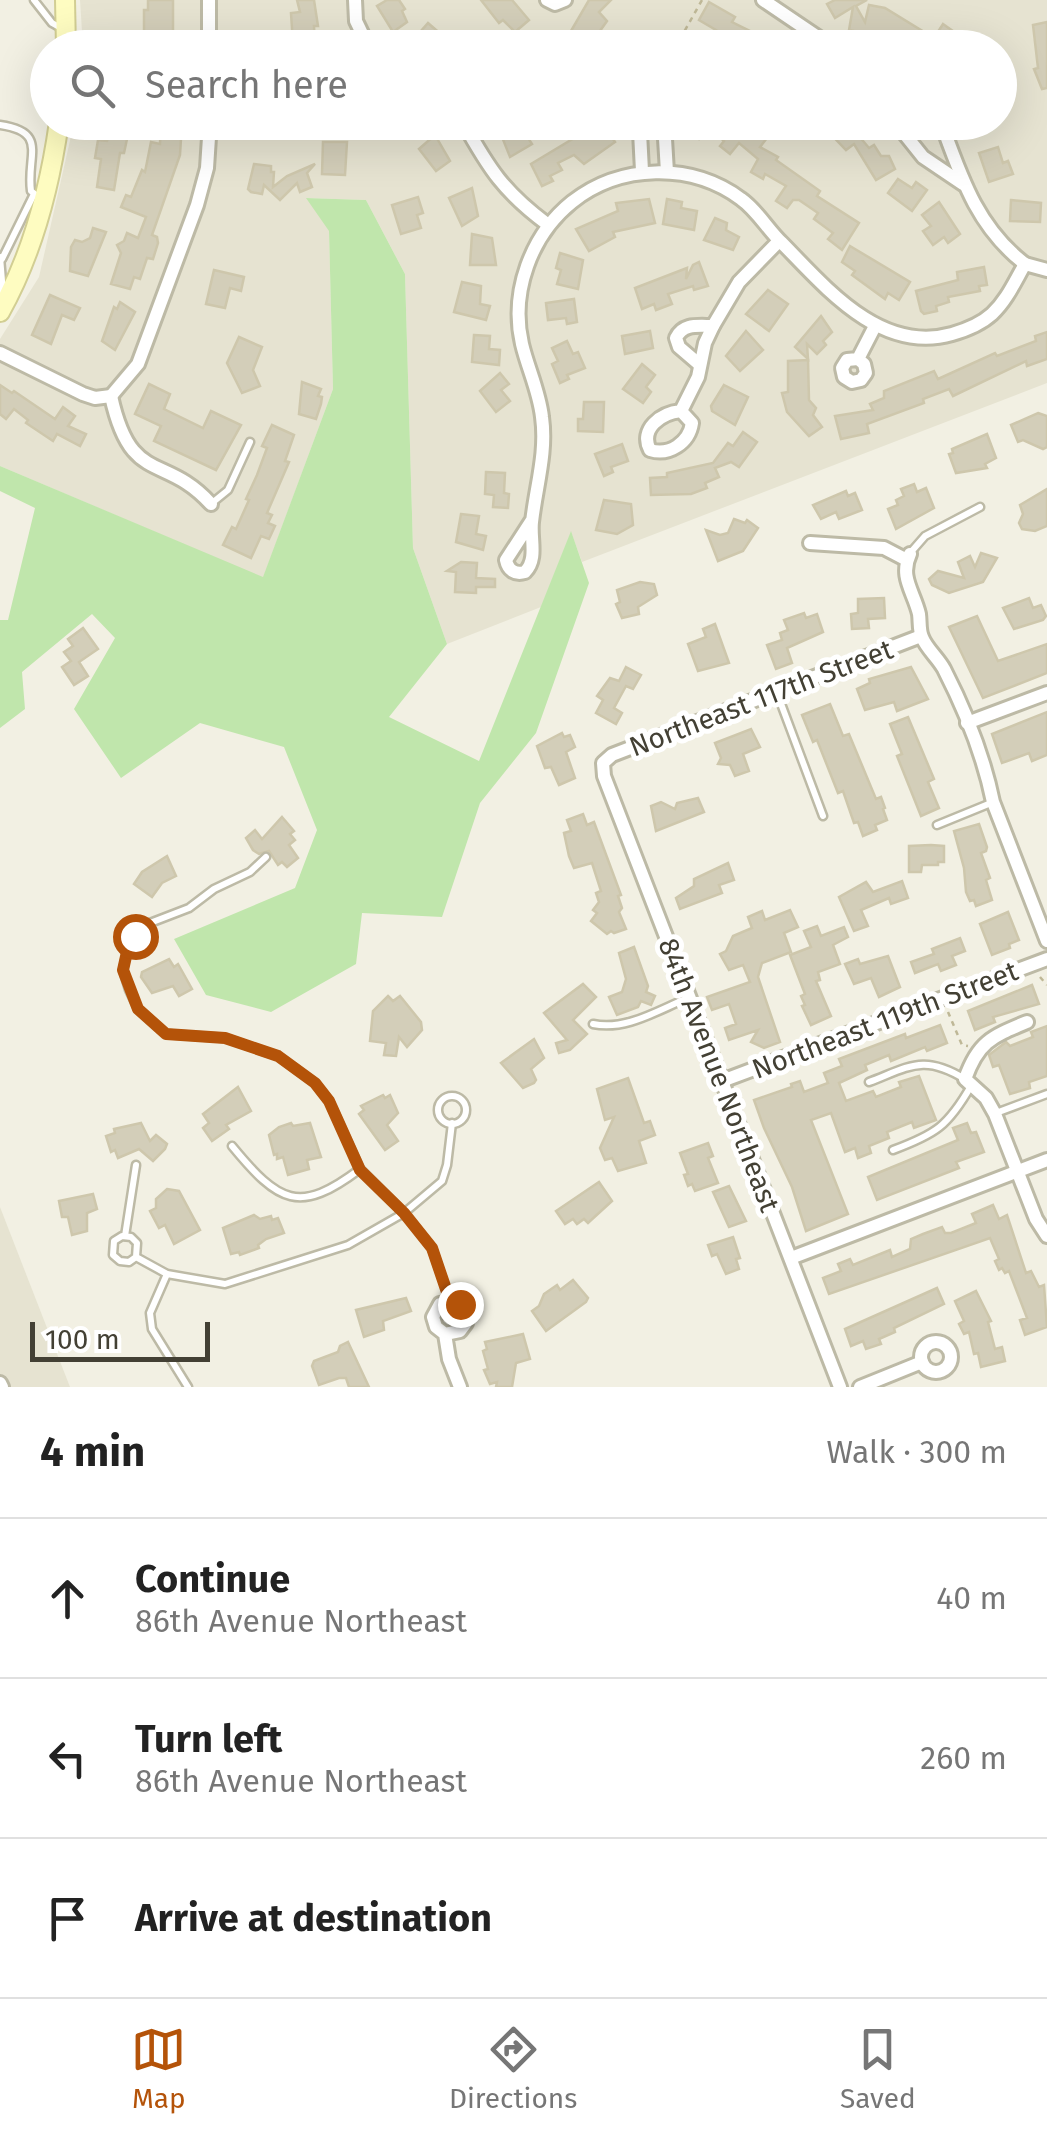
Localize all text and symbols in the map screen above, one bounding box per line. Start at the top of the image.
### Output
search box [30,30,1017,140]
icon: search [65,58,120,113]
text: Search here [145,62,348,108]
street label: Northeast 117th Street [625,632,898,763]
route start [113,914,159,960]
street label: 84th Avenue Northeast [652,933,787,1217]
street label: Northeast 119th Street [748,954,1023,1086]
route end [438,1282,484,1328]
scale bar [30,1317,210,1362]
text: 100 m [45,1323,120,1356]
text: 4 min [40,1427,145,1477]
text: Walk · 300 m [826,1433,1007,1471]
text: Continue [135,1556,290,1602]
icon: ahead [40,1571,95,1626]
text: 40 m [936,1579,1007,1617]
text: 86th Avenue Northeast [135,1602,467,1640]
text: Turn left [135,1716,282,1762]
icon: left [40,1731,95,1786]
text: 260 m [920,1739,1007,1777]
text: 86th Avenue Northeast [135,1762,467,1800]
icon: arrive [40,1891,95,1946]
text: Arrive at destination [135,1895,492,1941]
tab: Map [131,2022,186,2115]
tab: Directions [449,2022,577,2115]
tab: Saved [840,2022,916,2115]

